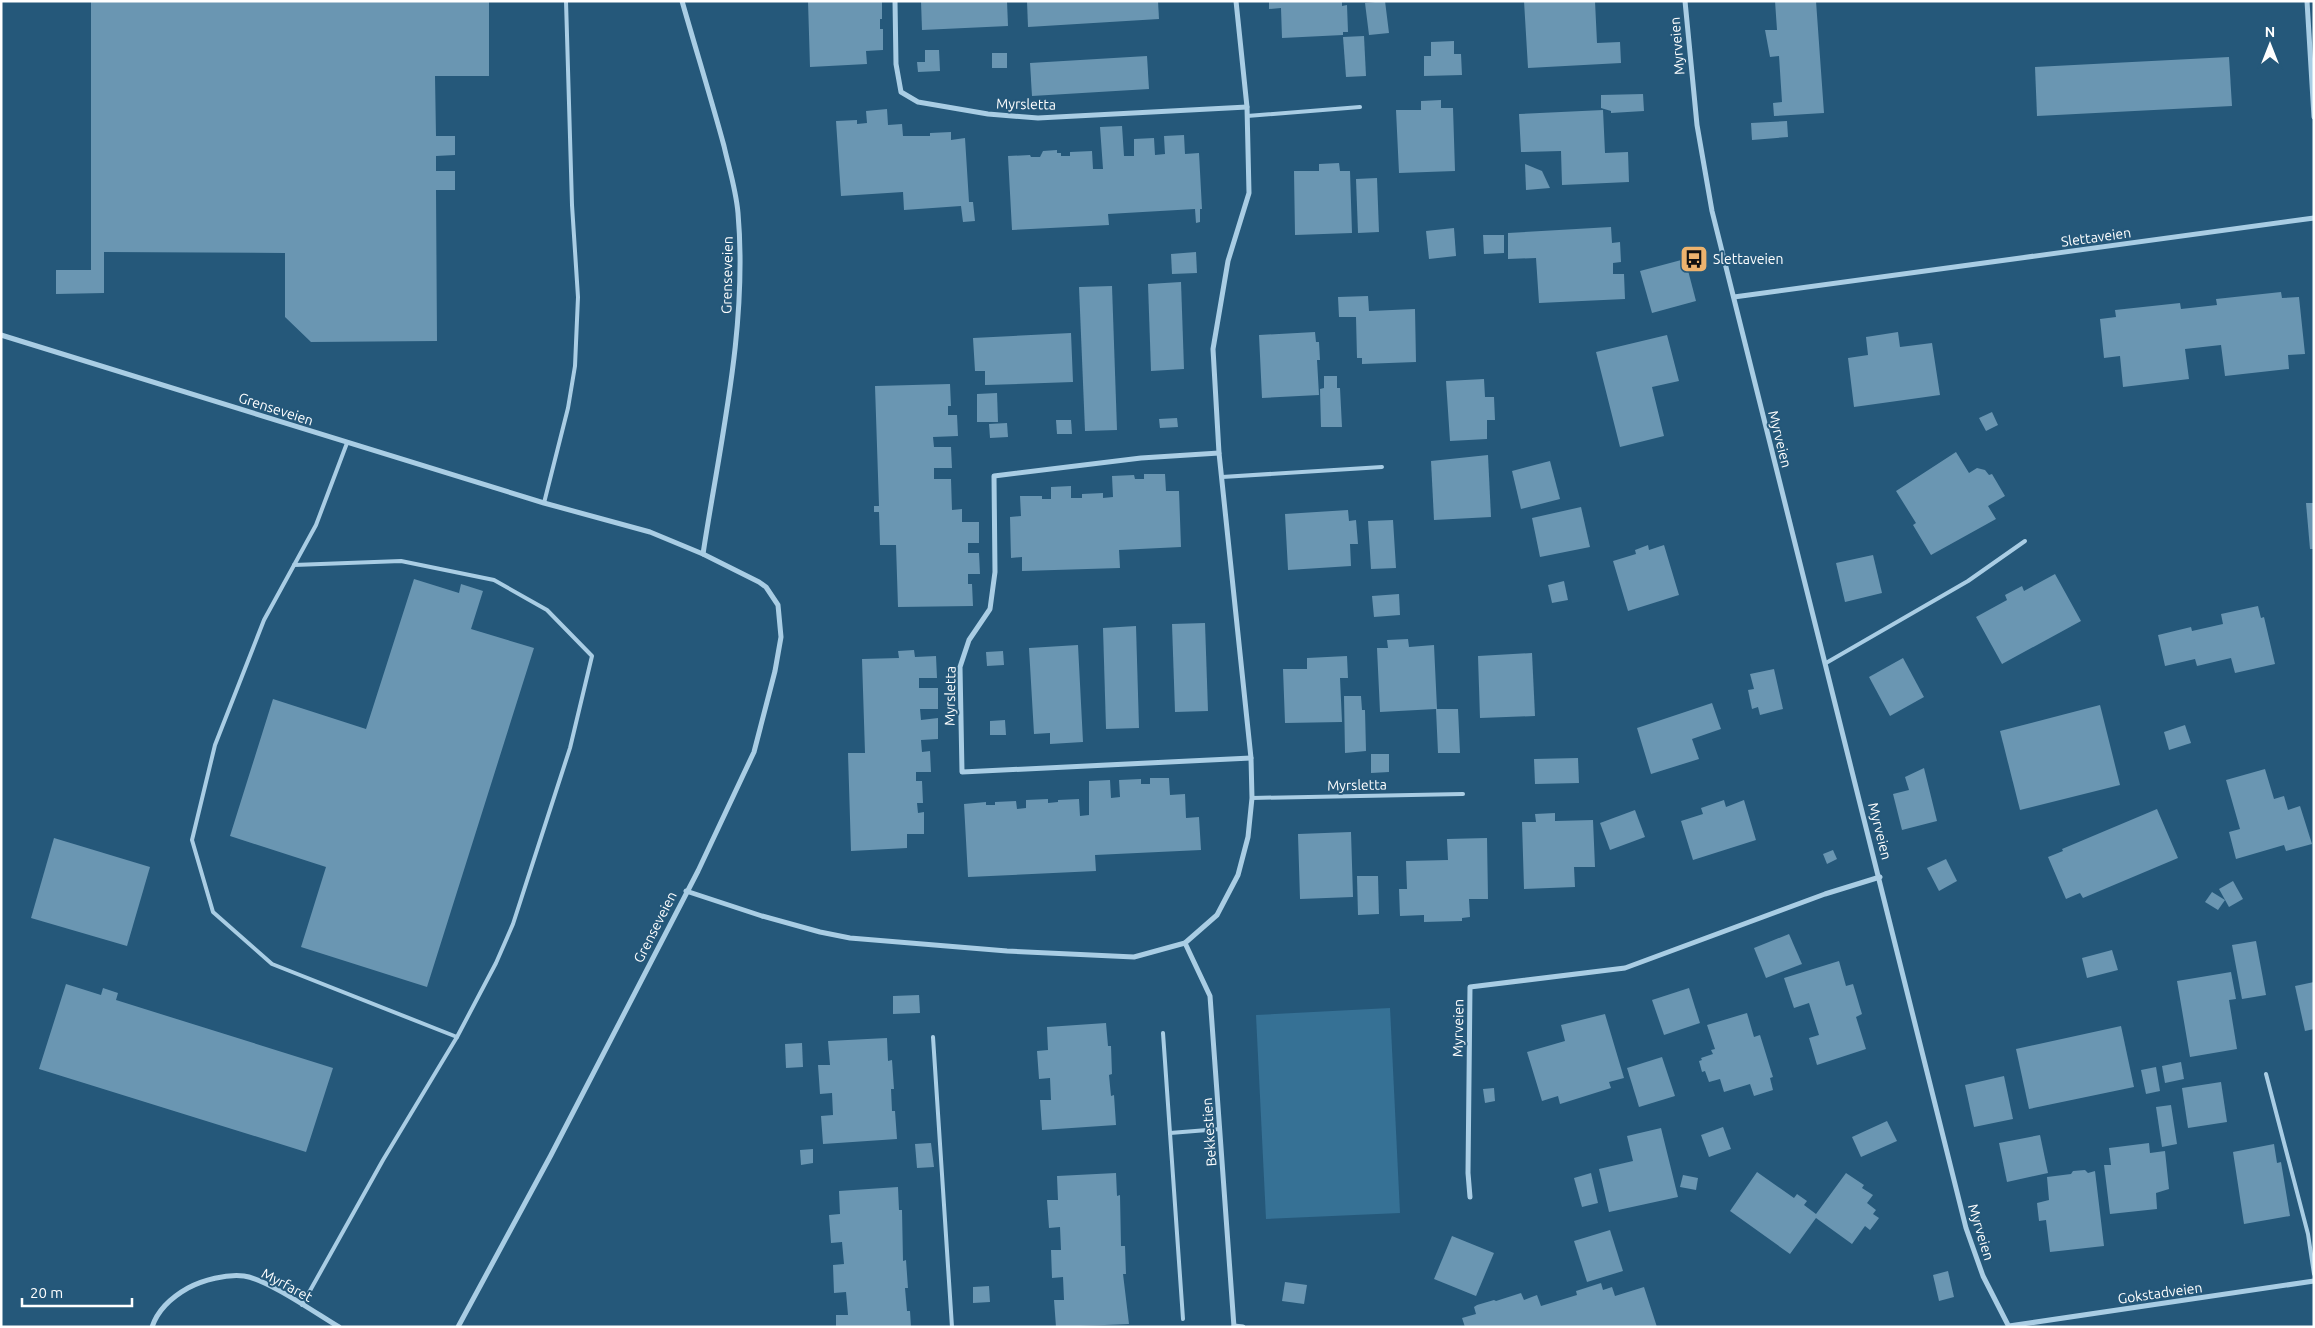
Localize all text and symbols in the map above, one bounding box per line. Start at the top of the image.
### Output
street label: Myrveien [1666,16,1688,76]
north arrow [2245,20,2295,70]
text: N [2265,24,2275,40]
street label: Myrsletta [996,95,1056,113]
street label: Slettaveien [2060,224,2132,250]
street label: Grenseveien [718,236,736,314]
bus stop icon: Slettaveien [1679,244,1709,274]
place label: Slettaveien [1713,251,1784,267]
street label: Grenseveien [237,389,315,429]
street label: Myrveien [1765,409,1795,469]
street label: Myrsletta [941,666,959,726]
street label: Myrsletta [1327,776,1387,794]
street label: Myrveien [1865,801,1895,861]
street label: Grenseveien [630,889,680,965]
street label: Myrveien [1449,999,1467,1057]
street label: Bekkestien [1199,1097,1219,1167]
street label: Myrveien [1965,1202,1997,1262]
street label: Myrfaret [259,1265,316,1305]
scale bar [22,1276,132,1308]
street label: Gokstadveien [2117,1279,2203,1307]
text: 20 m [30,1284,63,1301]

